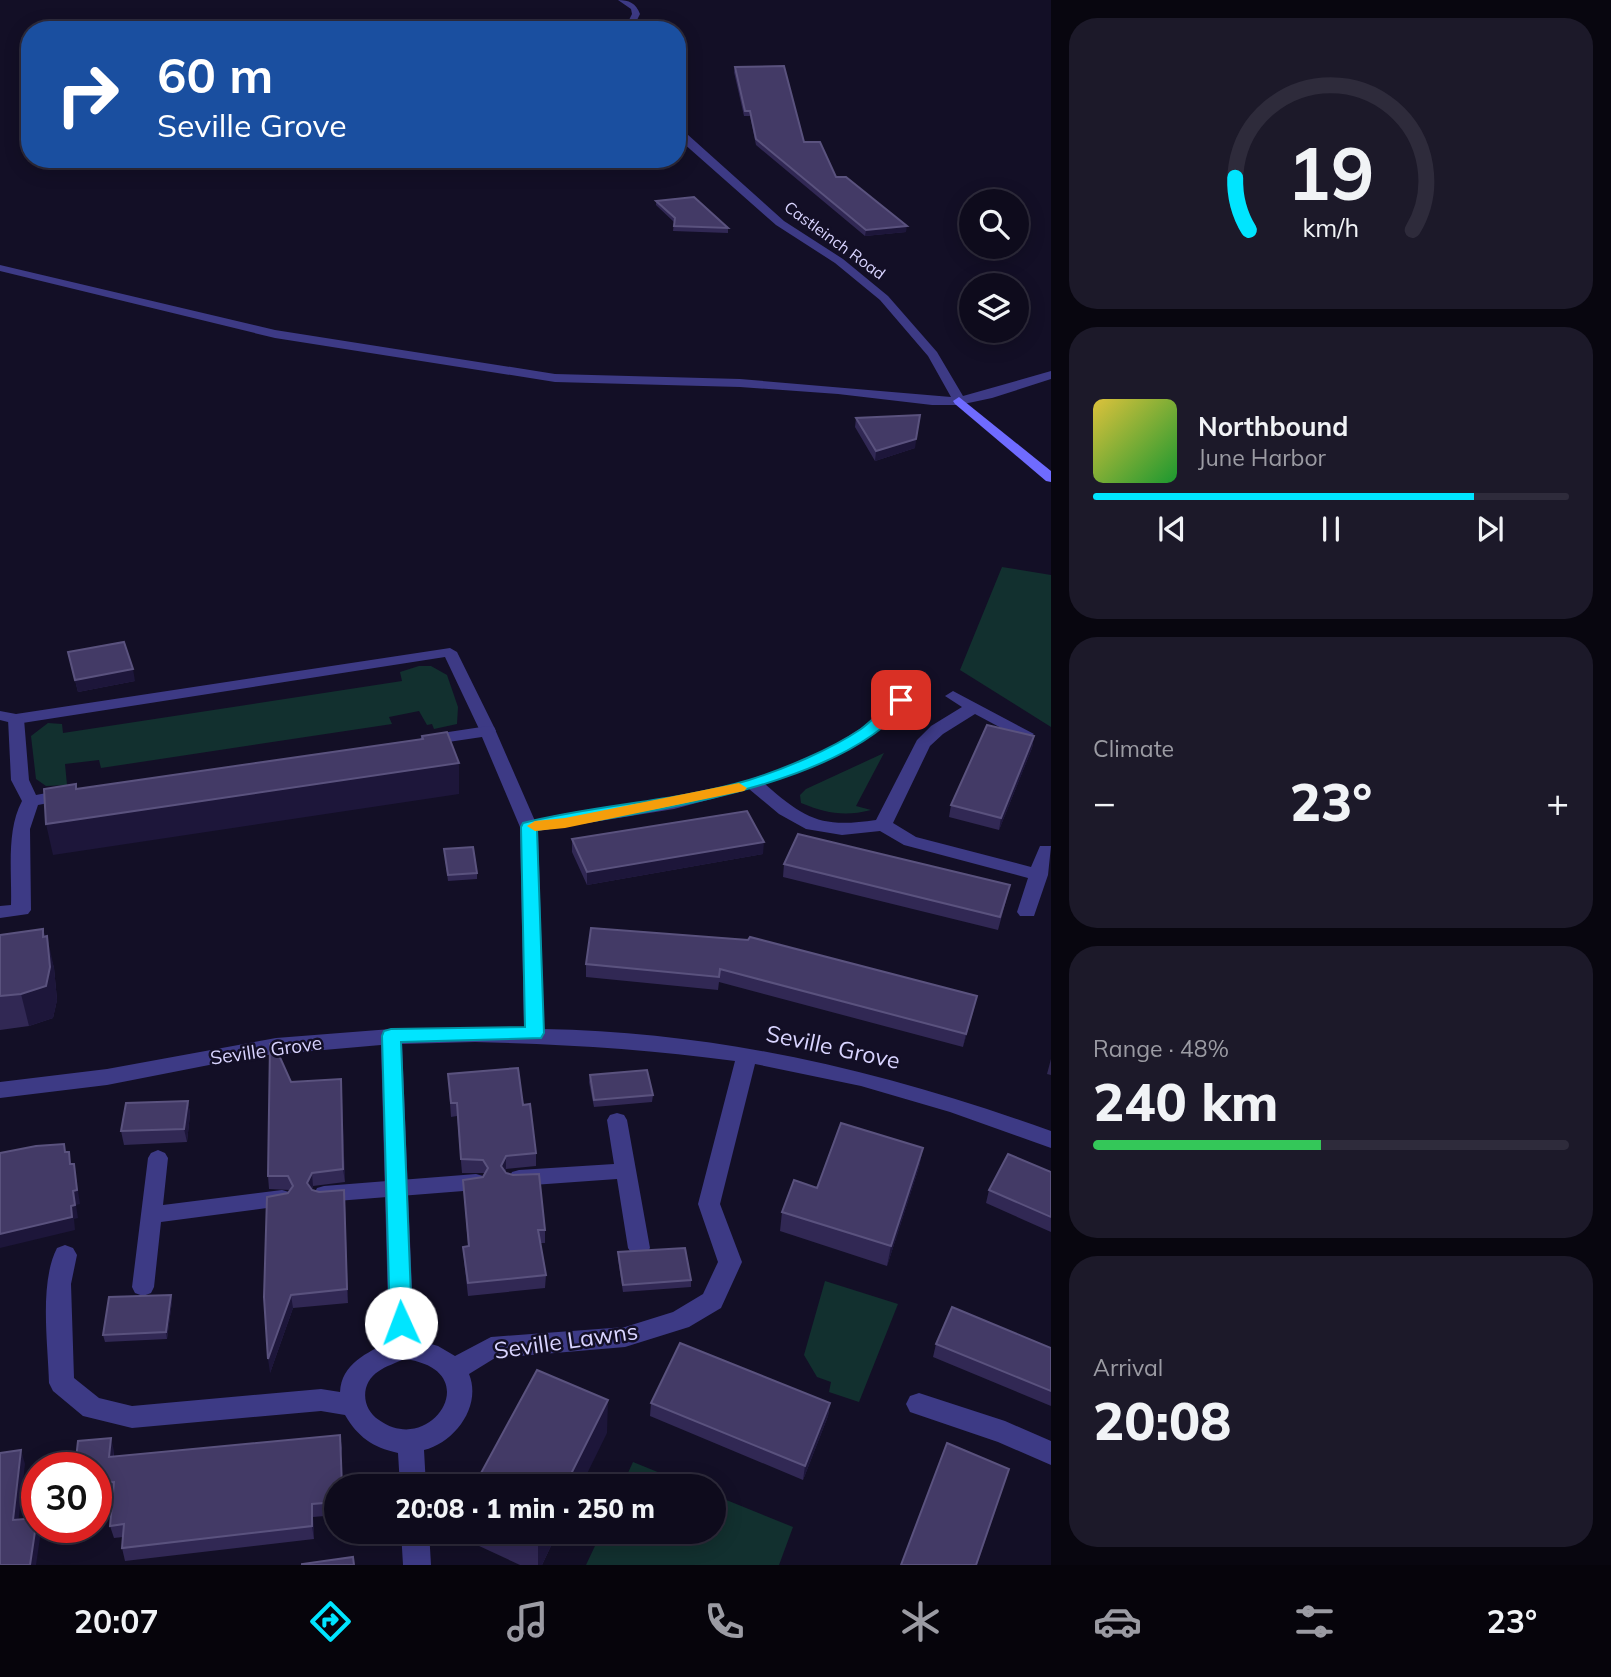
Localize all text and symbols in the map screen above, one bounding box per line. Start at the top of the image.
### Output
text: 60 m [157,44,273,105]
icon: right [42,49,133,140]
text: Seville Grove [157,105,347,145]
text: 19 [1287,127,1375,218]
map controls [959,189,1029,343]
button: search [959,189,1029,259]
street label: Castleinch Road [781,197,889,283]
text: km/h [1303,212,1359,243]
button: layers [959,273,1029,343]
text: Northbound [1198,410,1348,443]
text: June Harbor [1198,443,1326,472]
icon: previous [1153,510,1191,548]
icon: pause [1312,510,1350,548]
icon: next [1471,510,1509,548]
pin [871,670,931,730]
icon: arrive [882,681,920,719]
text: Climate [1093,734,1174,763]
text: 23° [1290,769,1372,834]
text: − [1093,778,1116,826]
text: + [1546,778,1569,826]
street label: Seville Grove [763,1018,903,1075]
street label: Seville Grove [209,1030,323,1070]
text: Range · 48% [1093,1034,1229,1063]
text: 240 km [1093,1069,1278,1134]
position arrow [364,1286,438,1360]
street label: Seville Lawns [492,1316,640,1365]
text: Arrival [1093,1353,1163,1382]
text: 20:08 [1093,1388,1231,1453]
speed limit sign: 30 [21,1452,112,1543]
text: 20:08 · 1 min · 250 m [395,1492,655,1525]
icon: directions [306,1597,355,1646]
icon: music [503,1597,552,1646]
icon: phone [700,1597,749,1646]
icon: climate [896,1597,945,1646]
icon: car [1093,1597,1142,1646]
icon: filters [1290,1597,1339,1646]
text: 20:07 [74,1601,159,1641]
text: 23° [1487,1601,1537,1641]

